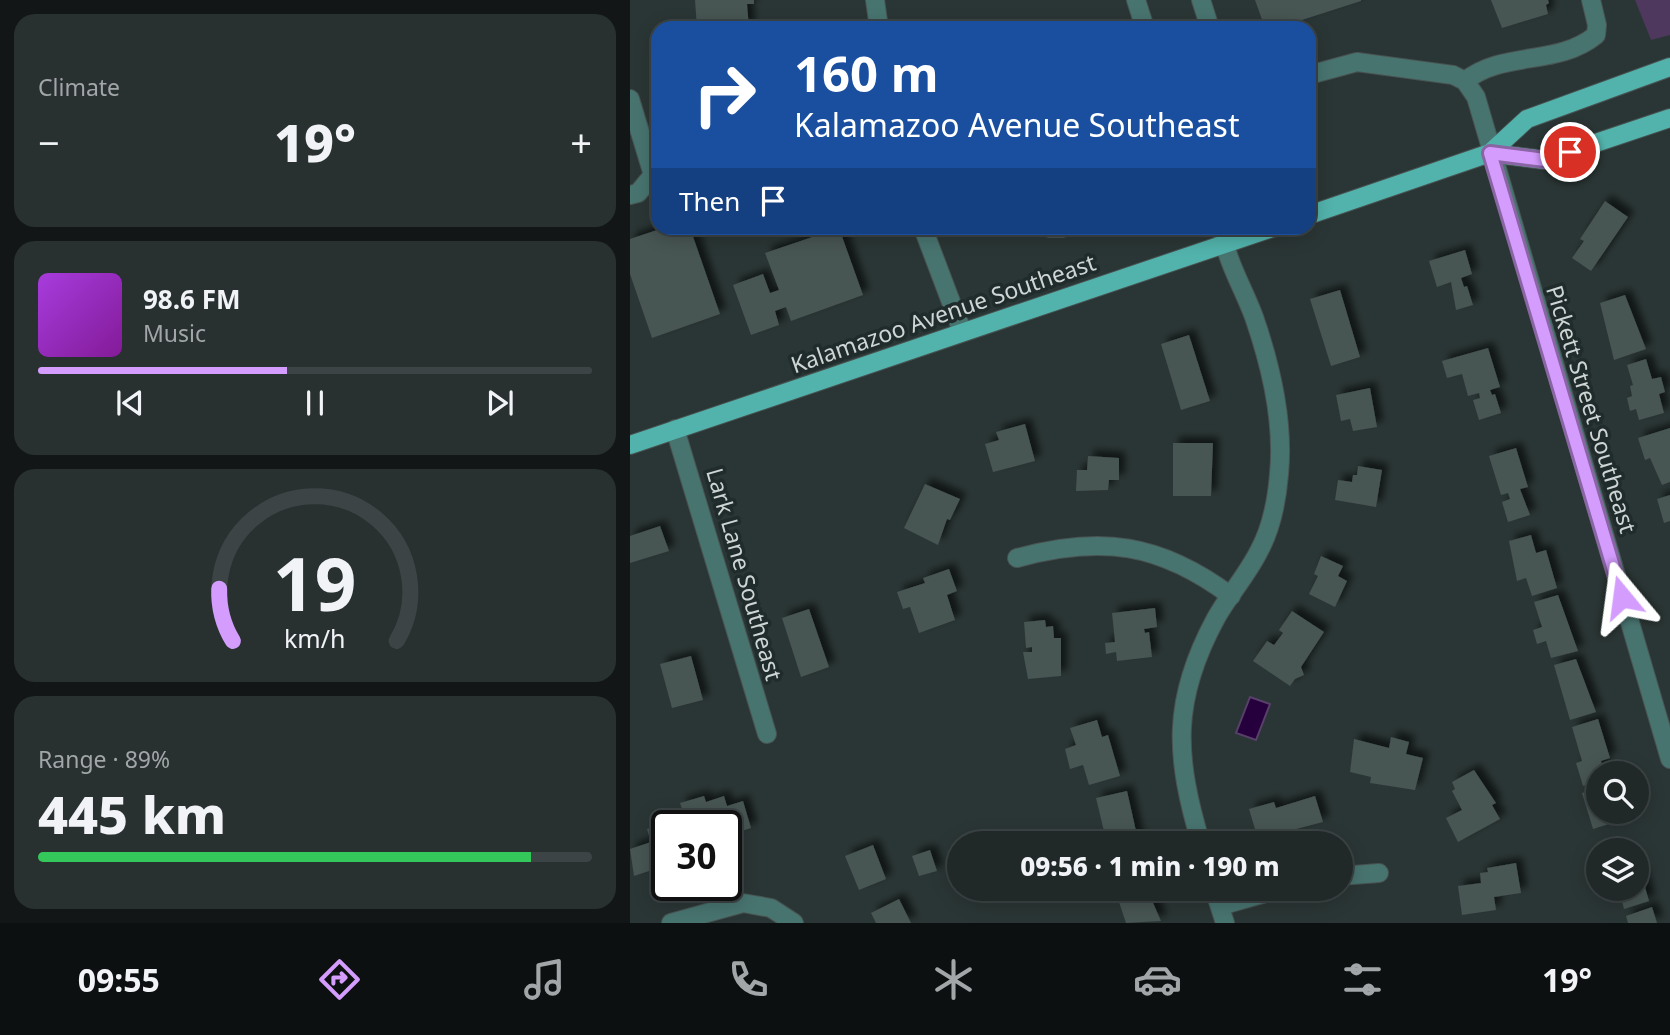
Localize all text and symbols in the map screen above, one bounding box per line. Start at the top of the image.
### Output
text: 160 m [794,40,939,106]
icon: right [679,49,770,140]
text: Climate [38,71,120,103]
text: Kalamazoo Avenue Southeast [794,103,1240,146]
text: 19° [274,106,356,177]
text: − [38,116,60,168]
text: + [570,116,592,168]
pin [1540,122,1600,182]
icon: arrive [1551,133,1589,171]
icon: arrive [754,182,792,220]
text: Then [679,183,740,219]
street label: Kalamazoo Avenue Southeast [786,246,1100,380]
text: 98.6 FM [143,281,240,317]
street label: Pickett Street Southeast [1539,281,1645,537]
text: Music [143,317,206,349]
icon: previous [111,384,149,422]
icon: pause [296,384,334,422]
icon: next [481,384,519,422]
street label: Lark Lane Southeast [699,464,791,684]
text: 19 [273,534,357,633]
position arrow [1585,560,1659,634]
text: km/h [284,621,346,655]
text: Range · 89% [38,743,170,775]
map controls [1586,761,1649,901]
button: search [1586,761,1649,824]
text: 445 km [38,778,226,849]
speed limit sign: 30 [651,810,742,901]
button: layers [1586,838,1649,901]
text: 09:56 · 1 min · 190 m [1020,848,1280,884]
icon: directions [315,955,364,1004]
icon: music [520,955,569,1004]
icon: phone [724,955,773,1004]
icon: climate [929,955,978,1004]
icon: car [1133,955,1182,1004]
icon: filters [1338,955,1387,1004]
text: 09:55 [78,958,160,1001]
text: 19° [1542,958,1592,1001]

